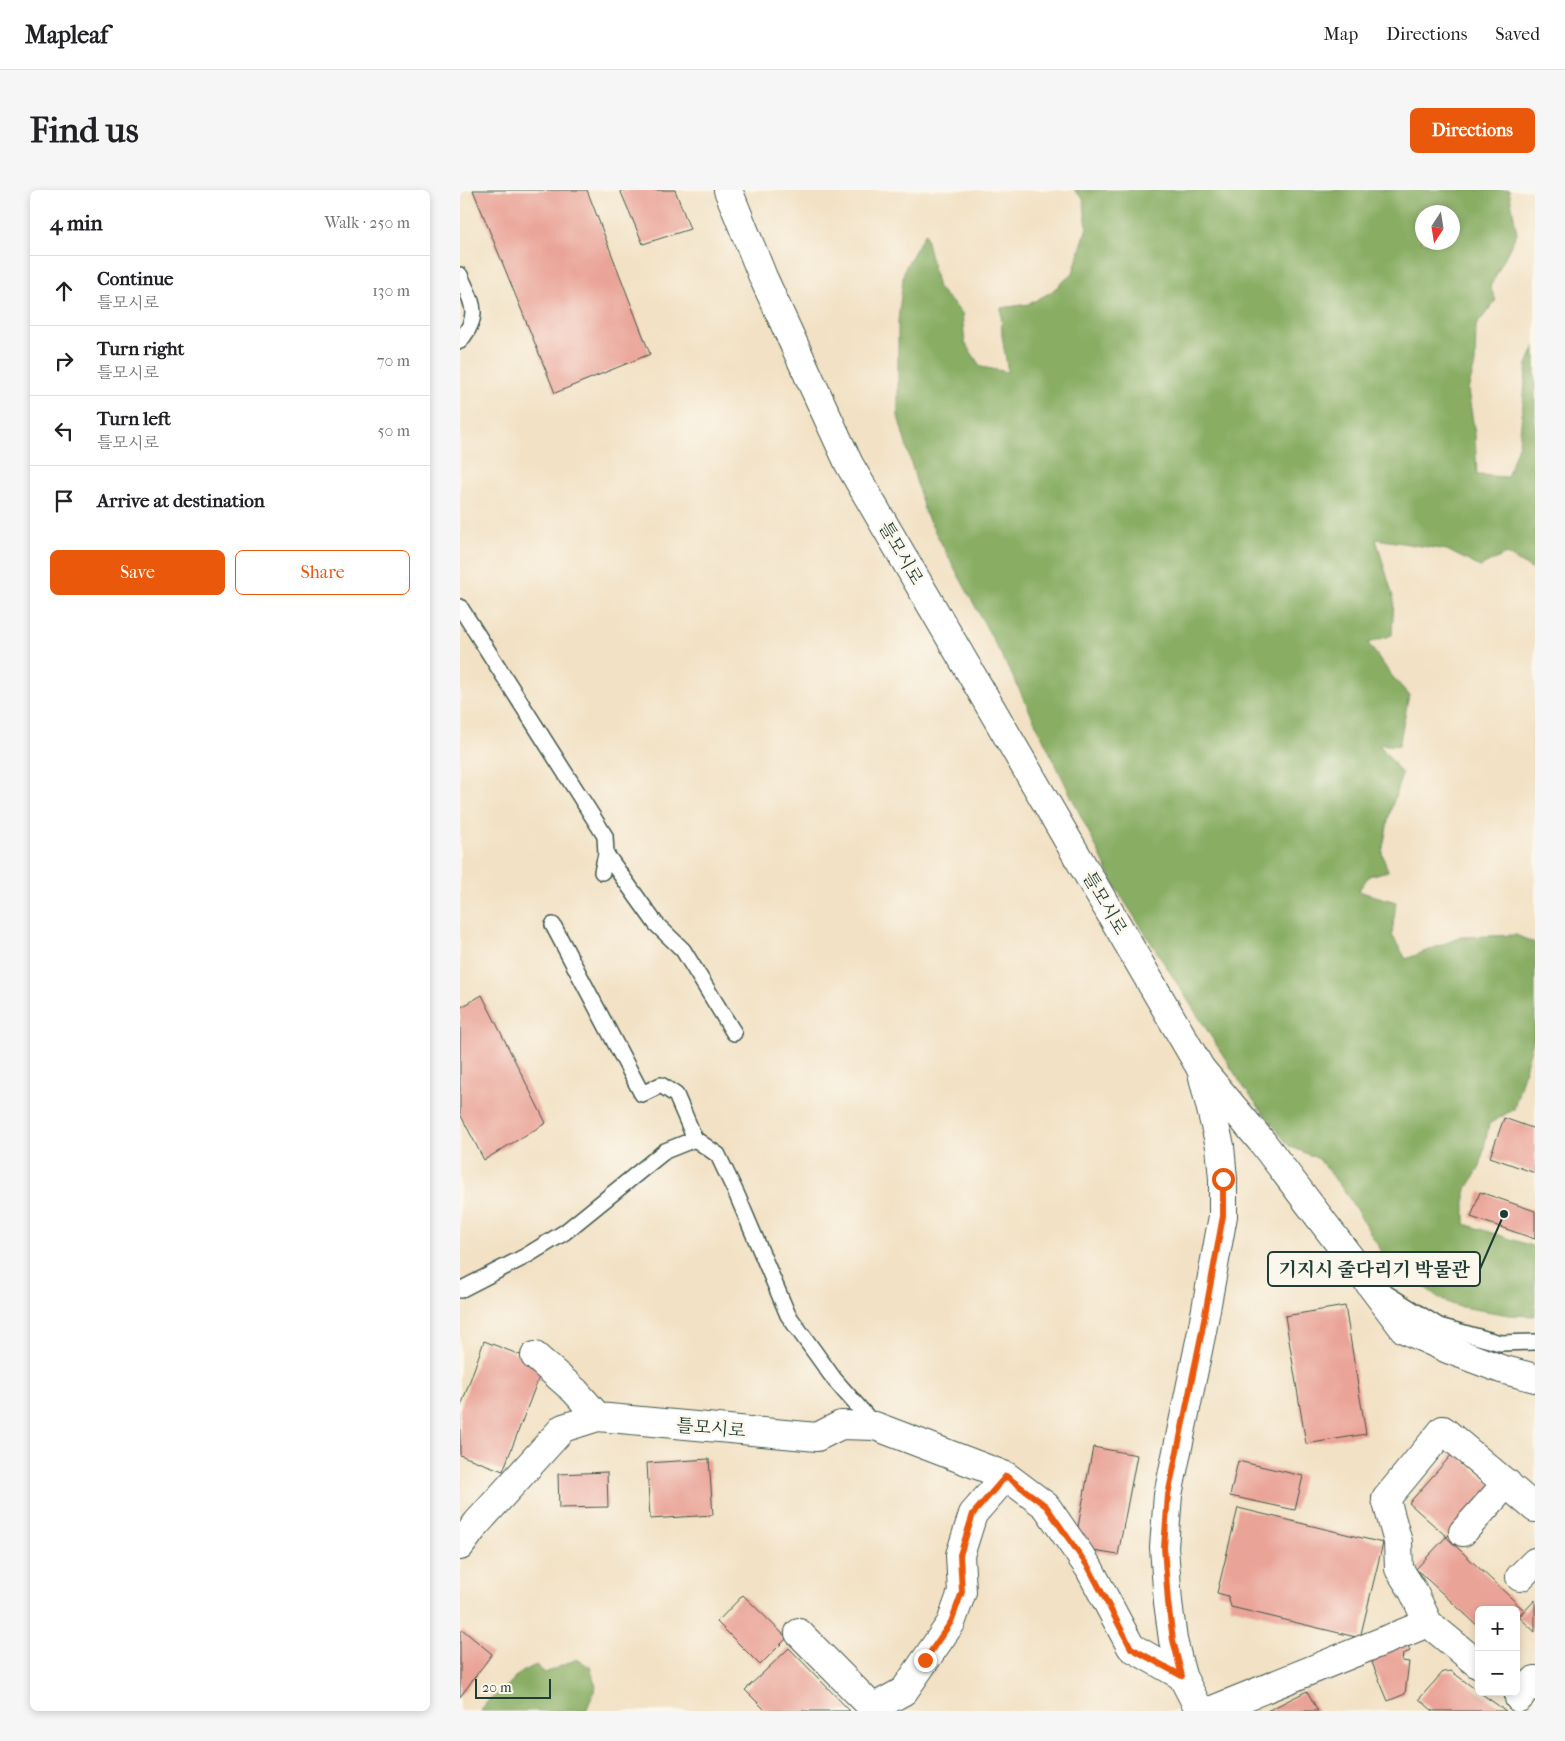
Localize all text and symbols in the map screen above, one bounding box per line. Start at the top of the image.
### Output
text: Mapleaf [25,21,108,49]
text: Map [1324,24,1358,45]
text: Directions [1386,24,1467,45]
text: Saved [1495,24,1540,45]
button: Directions [1410,108,1535,153]
text: Find us [30,110,139,151]
north arrow [1415,205,1460,250]
text: 4 min [50,211,103,235]
text: Walk · 250 m [325,213,410,232]
text: Continue [97,268,173,290]
icon: ahead [50,277,78,305]
text: 130 m [372,281,410,300]
text: 틀모시로 [97,293,159,312]
text: Turn right [97,338,184,360]
icon: right [50,347,78,375]
text: 70 m [377,351,410,370]
text: 틀모시로 [97,363,159,382]
text: Turn left [97,408,171,430]
icon: left [50,417,78,445]
text: 50 m [378,421,410,440]
text: 틀모시로 [97,433,159,452]
icon: arrive [50,487,78,515]
text: Arrive at destination [97,490,265,512]
street label: 틀모시로 [874,518,927,589]
button: Save [50,550,225,595]
button: Share [235,550,410,595]
street label: 틀모시로 [1078,868,1131,939]
route start [1212,1168,1235,1191]
callout: 기지시 줄다리기 박물관 [1268,1252,1480,1286]
text: 기지시 줄다리기 박물관 [1278,1259,1470,1281]
street label: 틀모시로 [675,1415,747,1442]
map controls [1475,1606,1520,1696]
button: + [1475,1606,1520,1651]
route end [914,1649,937,1672]
button: − [1475,1651,1520,1696]
scale bar [475,1676,551,1699]
text: 20 m [482,1679,512,1696]

